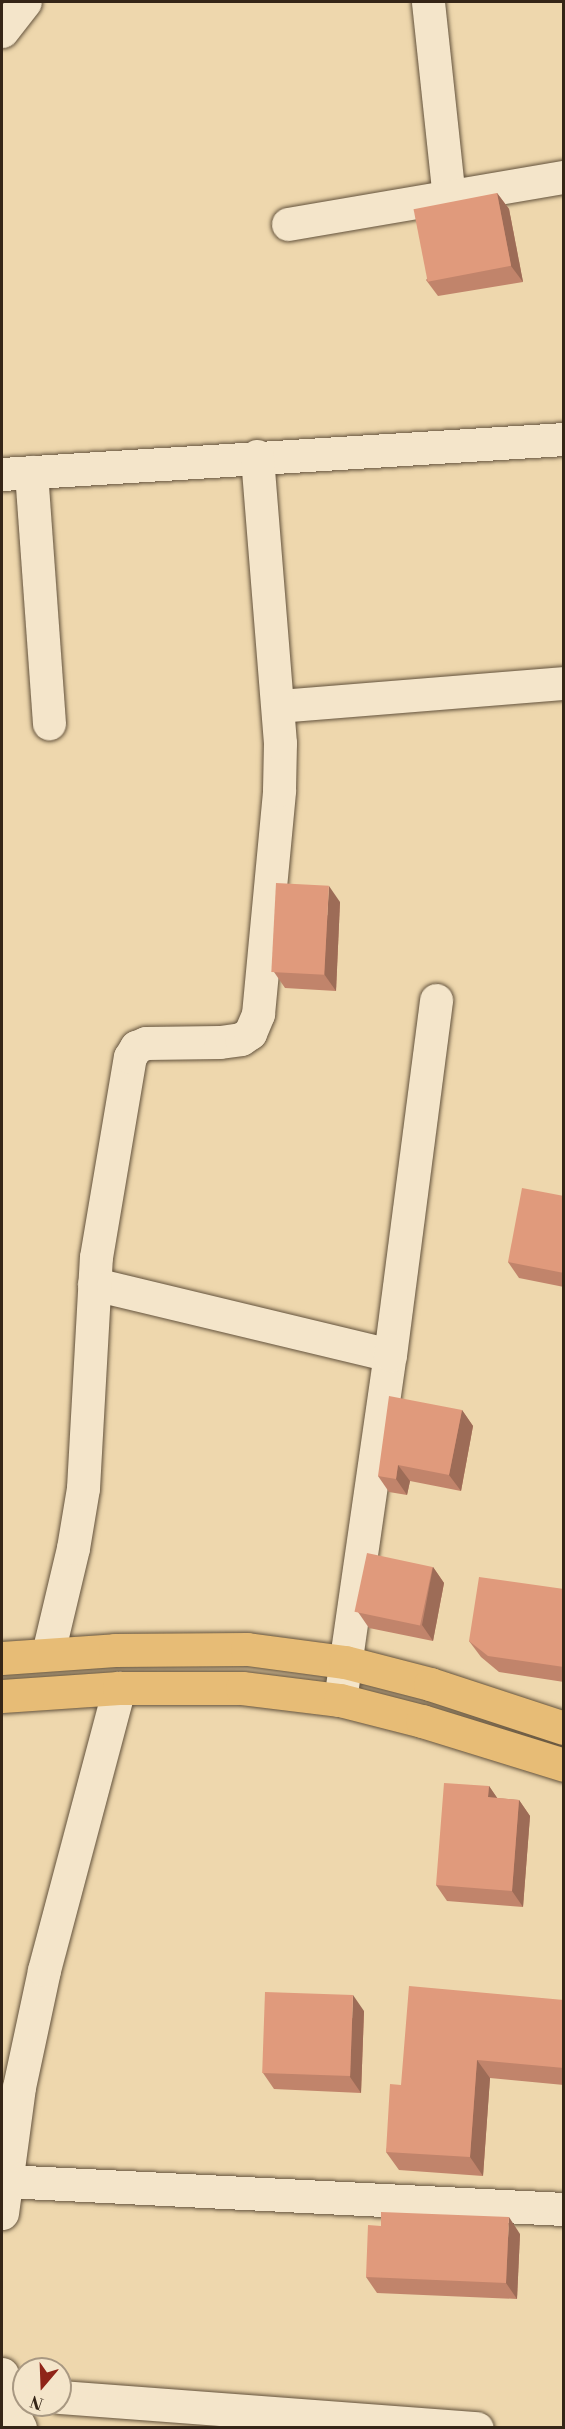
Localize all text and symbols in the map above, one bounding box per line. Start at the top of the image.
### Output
north arrow [12,2357,72,2417]
text: N [28,2391,46,2414]

